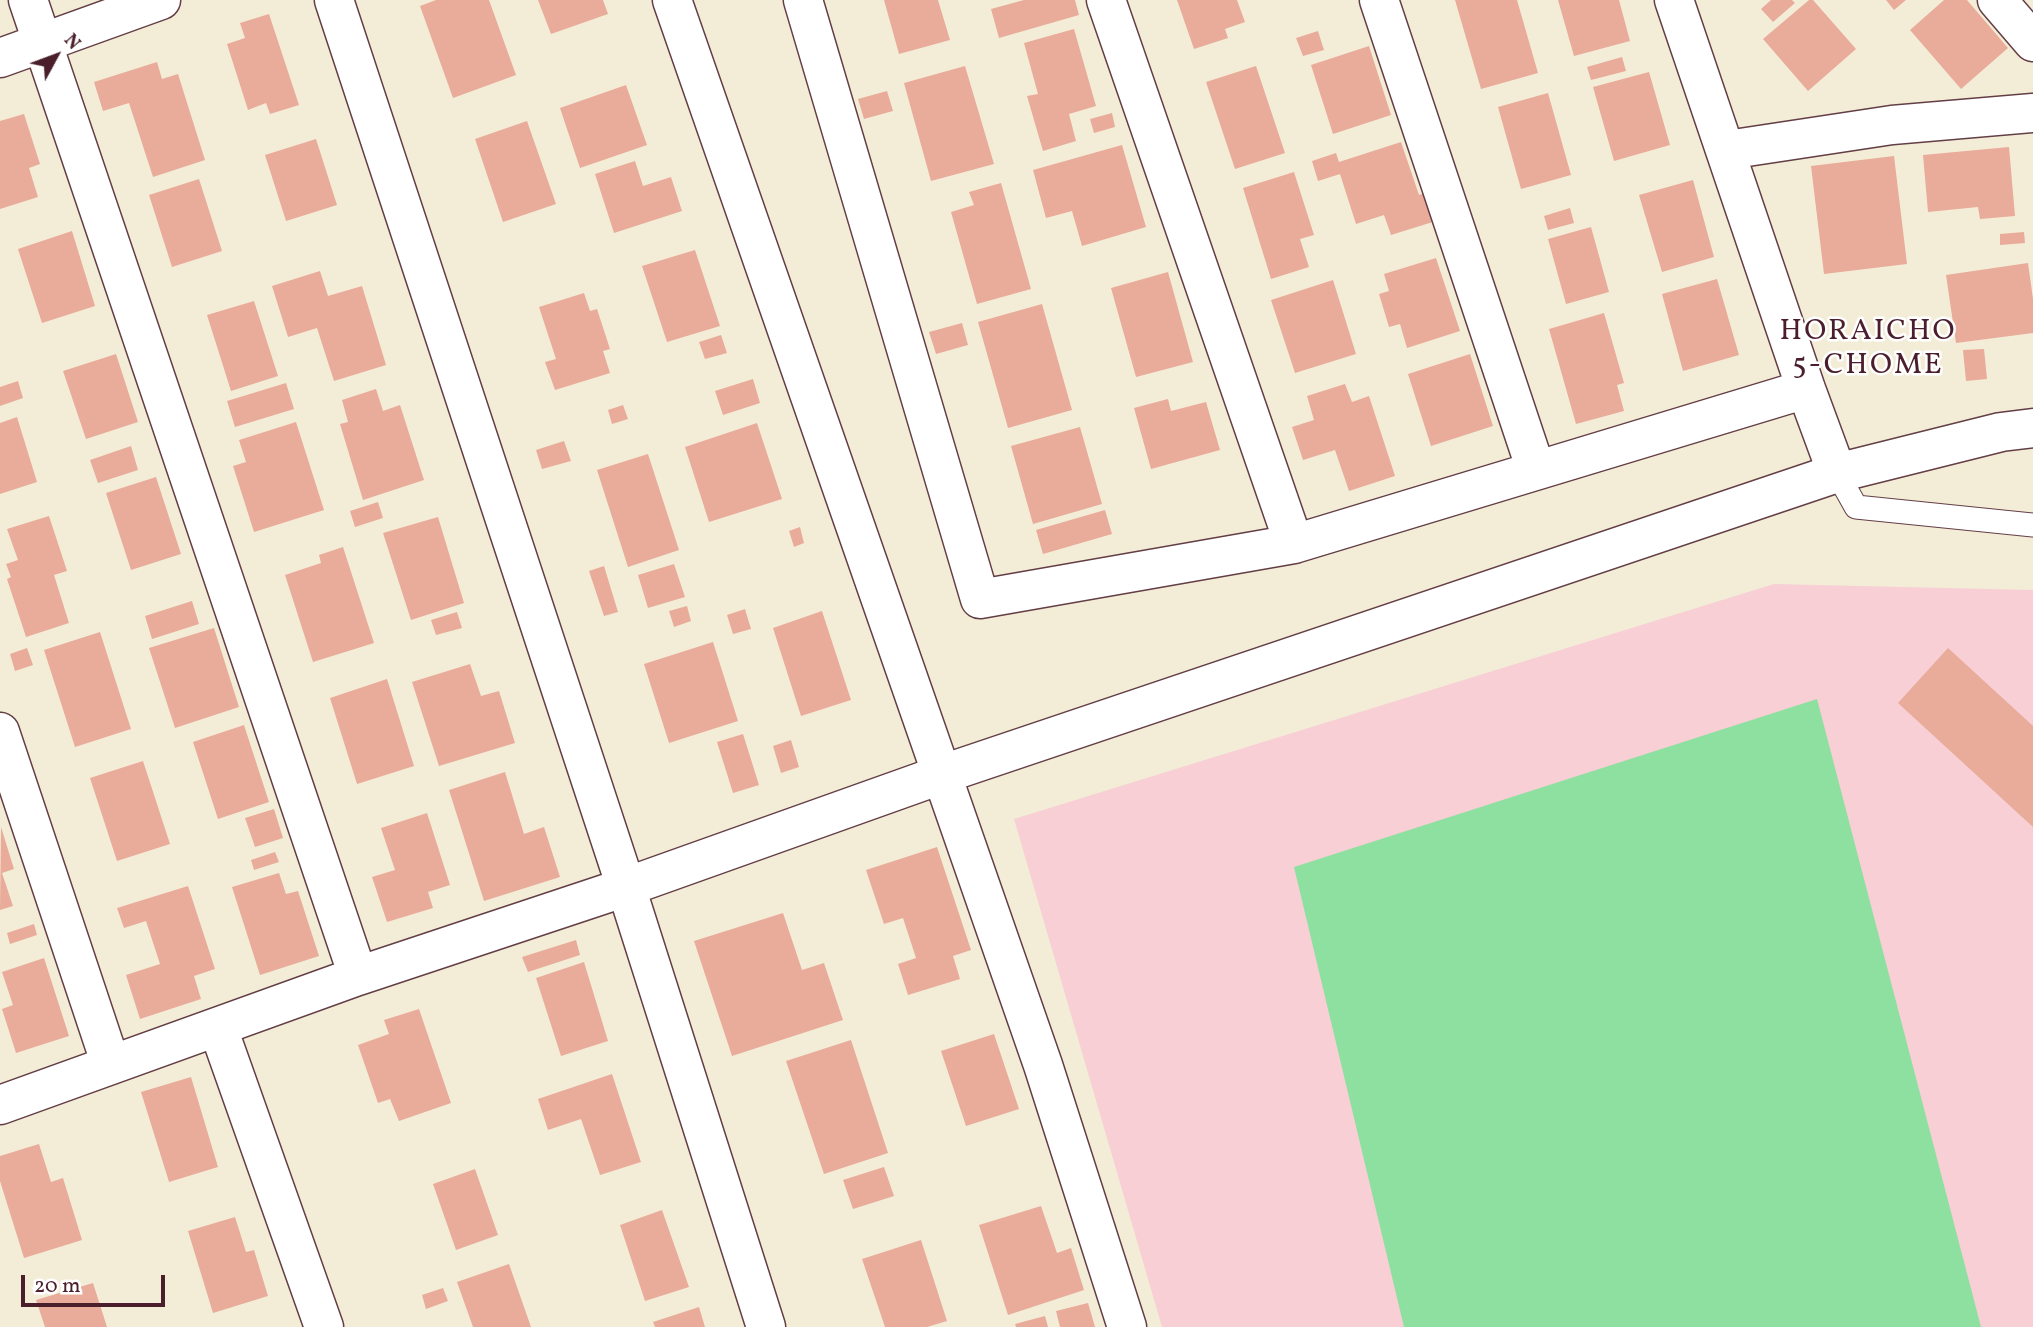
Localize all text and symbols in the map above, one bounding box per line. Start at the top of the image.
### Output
north arrow [21,21,91,91]
text: N [58,28,86,56]
district label: HORAICHO 5-CHOME [1781,315,1955,386]
scale bar [24,1260,168,1304]
text: 20 m [34,1272,80,1301]

